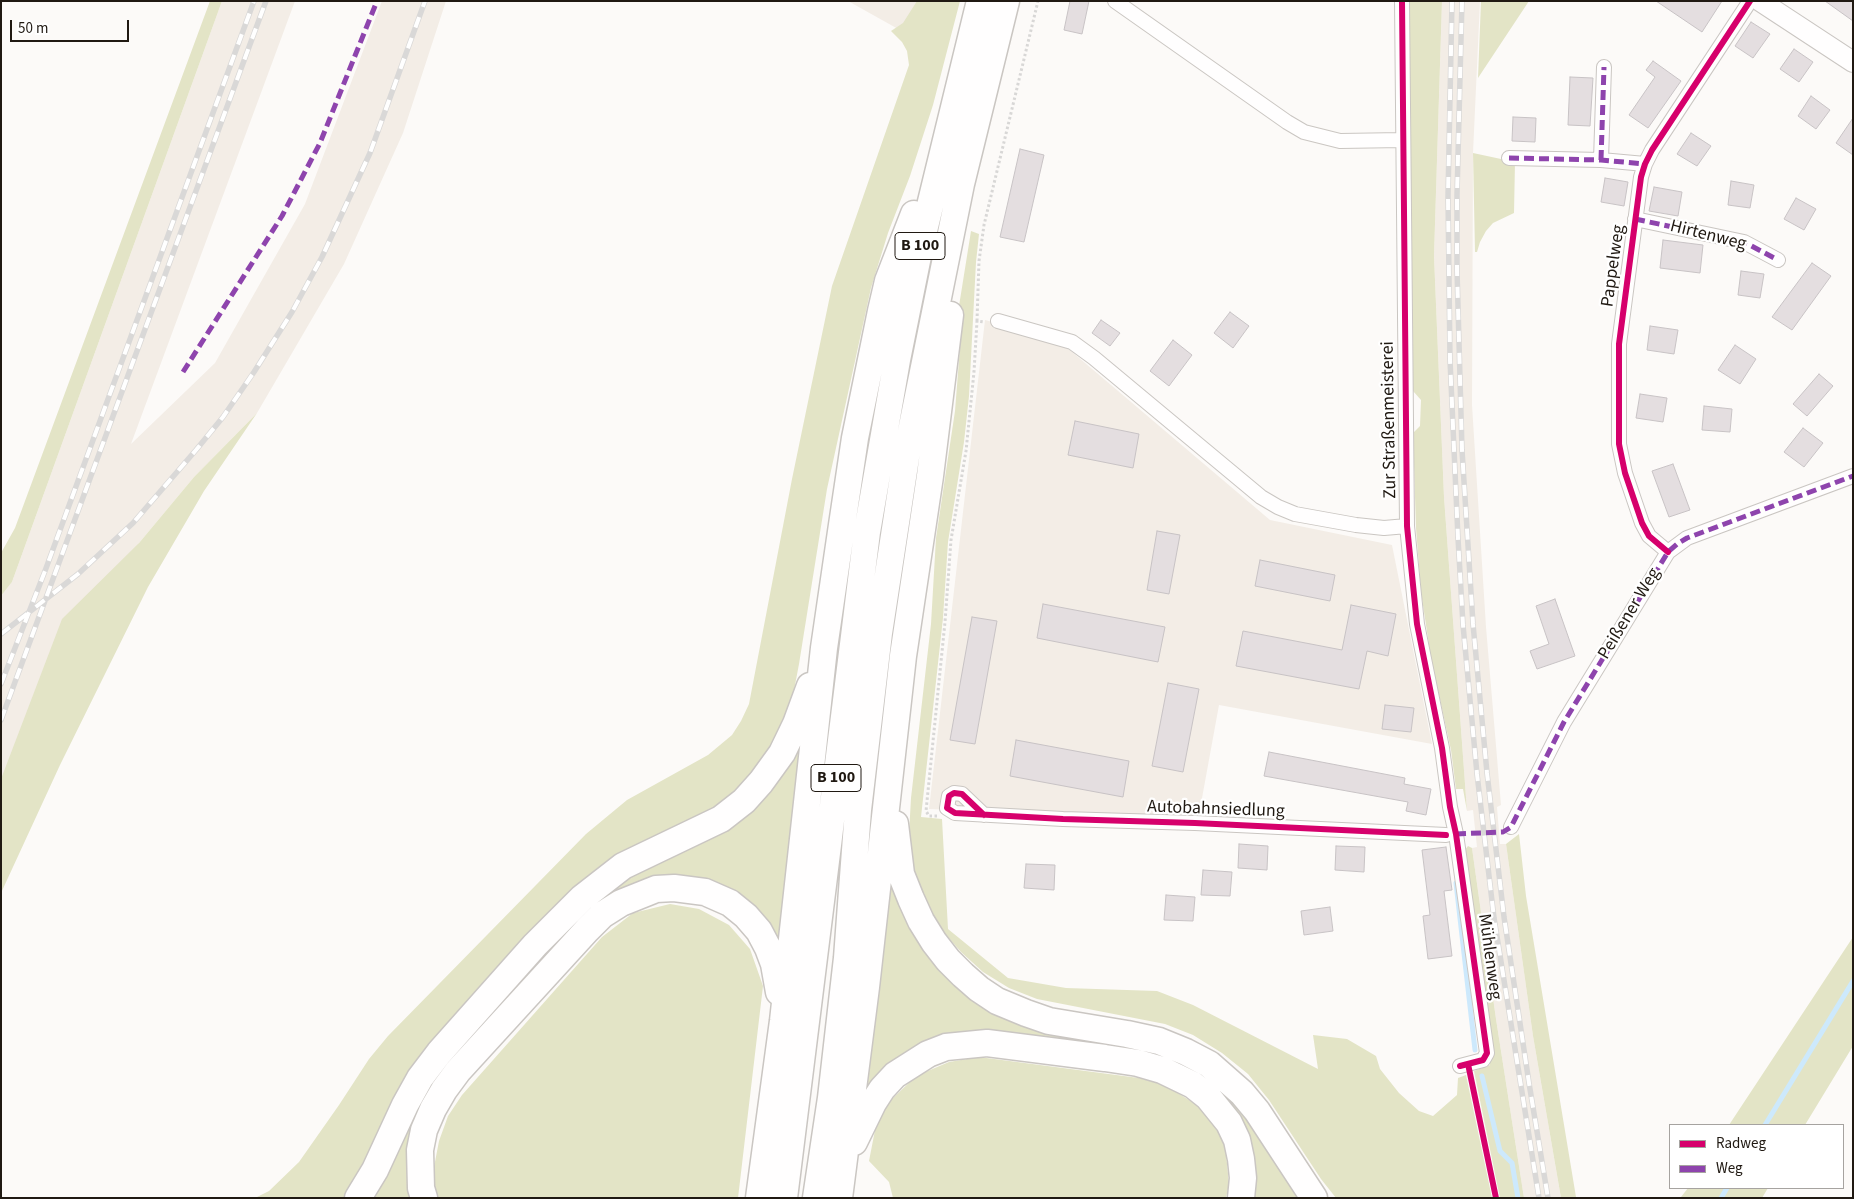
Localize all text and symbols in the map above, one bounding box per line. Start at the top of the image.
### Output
scale bar [12,10,131,42]
text: 50 m [18,18,48,39]
street label: Hirtenweg [1668,216,1748,256]
street label: Pappelweg [1598,224,1630,308]
road number: B 100 [895,232,945,260]
street label: Zur Straßenmeisterei [1378,341,1402,499]
street label: Peißener Weg [1594,564,1666,664]
road number: B 100 [811,764,861,791]
street label: Autobahnsiedlung [1147,797,1285,823]
street label: Mühlenweg [1472,913,1506,1001]
legend [1669,1124,1844,1189]
text: Radweg [1716,1133,1766,1154]
text: Weg [1716,1158,1743,1179]

